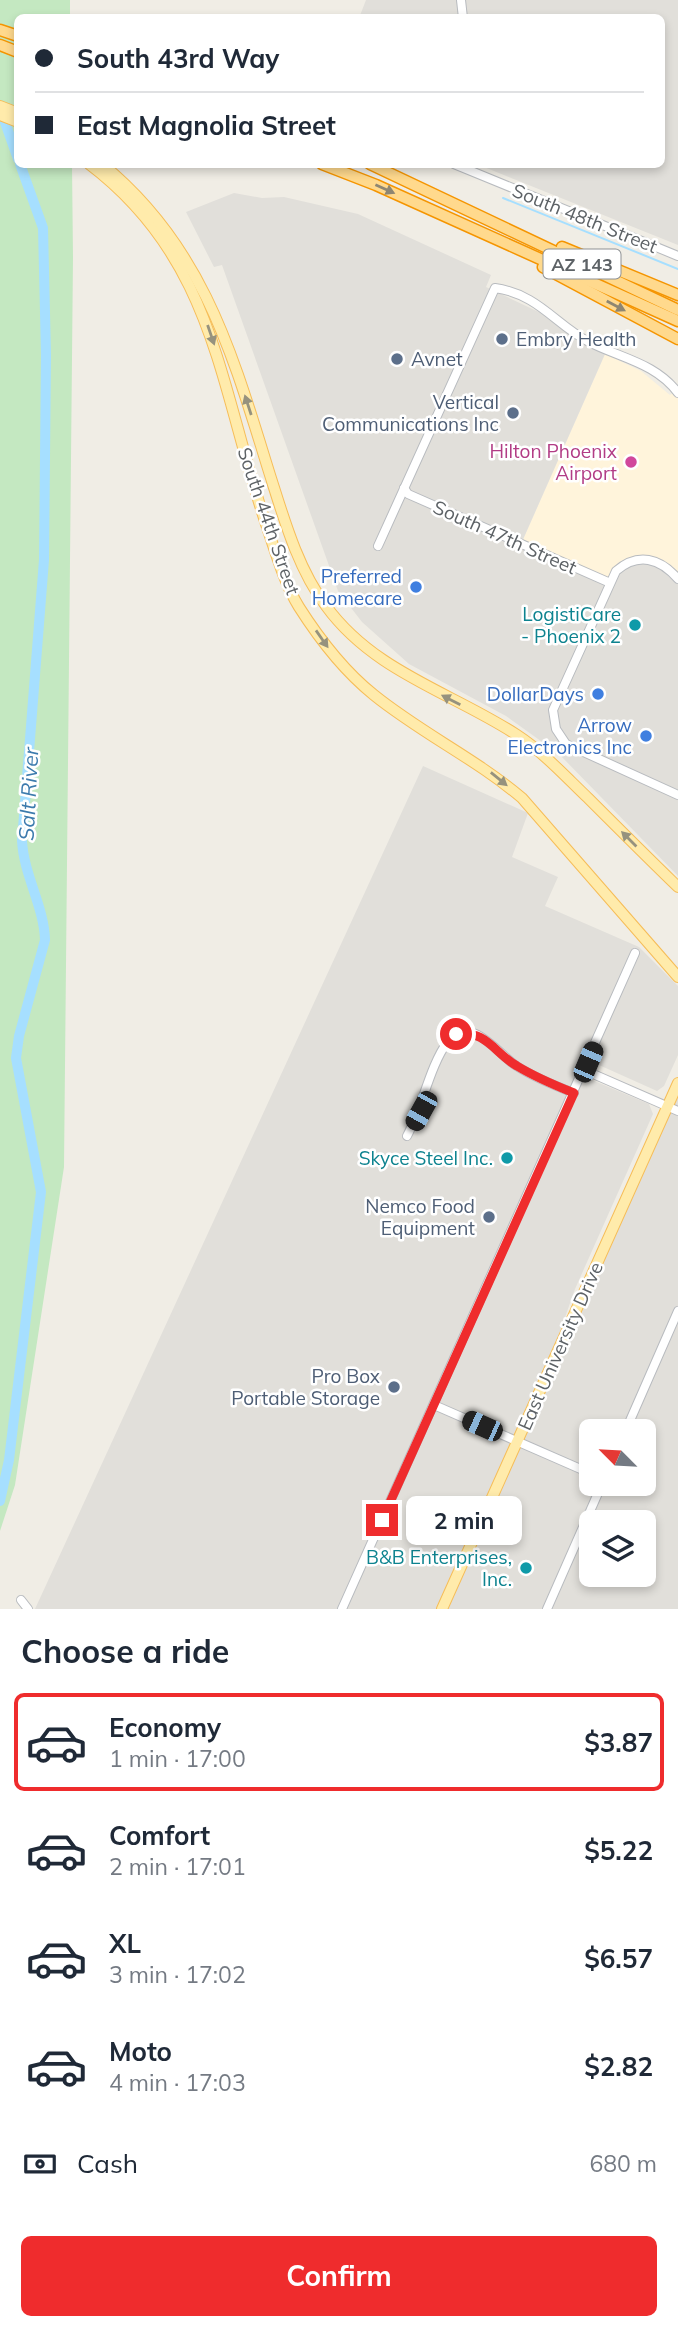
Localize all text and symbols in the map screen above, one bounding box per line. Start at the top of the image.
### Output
text: South 43rd Way [77,42,279,75]
text: East Magnolia Street [77,109,336,142]
street label: South 48th Street [509,178,661,258]
one-way arrow [375,183,395,195]
road number: AZ 143 [544,250,620,278]
one-way arrow [606,300,626,312]
one-way arrow [206,325,217,346]
place label: Embry Health [516,327,636,351]
marker: Embry Health [494,331,510,347]
place label: Avnet [411,347,463,371]
marker: Avnet [389,351,405,367]
place label: Vertical Communications Inc [322,390,499,436]
one-way arrow [243,394,253,415]
marker: Vertical Communications Inc [505,405,521,421]
place label: Hilton Phoenix Airport [489,439,617,485]
street label: South 44th Street [233,444,306,598]
marker: Hilton Phoenix Airport [623,454,639,470]
street label: South 47th Street [430,495,581,580]
place label: Preferred Homecare [312,564,402,610]
marker: Preferred Homecare [408,579,424,595]
place label: LogistiCare - Phoenix 2 [521,602,621,648]
marker: LogistiCare - Phoenix 2 [627,617,643,633]
one-way arrow [315,630,329,648]
place label: DollarDays [487,682,584,706]
marker: DollarDays [590,686,606,702]
one-way arrow [441,694,461,705]
place label: Arrow Electronics Inc [507,713,632,759]
marker: Arrow Electronics Inc [638,728,654,744]
water label: Salt River [13,745,43,841]
one-way arrow [491,771,508,786]
one-way arrow [621,831,638,847]
route start [440,1018,472,1050]
car [571,1039,606,1085]
car [402,1088,441,1134]
place label: Skyce Steel Inc. [359,1146,493,1170]
marker: Skyce Steel Inc. [499,1150,515,1166]
place label: Nemco Food Equipment [365,1194,475,1240]
marker: Nemco Food Equipment [481,1209,497,1225]
street label: East University Drive [512,1258,608,1434]
place label: Pro Box Portable Storage [231,1364,380,1410]
marker: Pro Box Portable Storage [386,1379,402,1395]
car [459,1408,506,1444]
north arrow [579,1419,656,1496]
map controls [579,1419,656,1587]
callout: 2 min [406,1496,522,1544]
route end [366,1504,398,1536]
text: 2 min [434,1506,494,1535]
button: layers [579,1510,656,1587]
place label: B&B Enterprises, Inc. [366,1545,512,1591]
marker: B&B Enterprises, Inc. [518,1560,534,1576]
text: Choose a ride [21,1631,229,1671]
icon: car [25,1711,88,1774]
text: Economy [109,1711,221,1744]
text: $3.87 [584,1726,653,1759]
text: 1 min · 17:00 [109,1744,246,1773]
icon: car [25,1819,88,1882]
text: Comfort [109,1819,210,1852]
text: $5.22 [584,1834,653,1867]
text: 2 min · 17:01 [109,1852,246,1881]
icon: car [25,1927,88,1990]
text: XL [109,1927,141,1960]
text: $6.57 [584,1942,653,1975]
text: 3 min · 17:02 [109,1960,246,1989]
icon: car [25,2035,88,2098]
text: Moto [109,2035,172,2068]
text: $2.82 [584,2050,653,2083]
text: 4 min · 17:03 [109,2068,246,2097]
icon: cash [21,2145,59,2183]
text: Cash [77,2147,138,2180]
text: 680 m [589,2149,657,2178]
button: Confirm [21,2236,657,2316]

